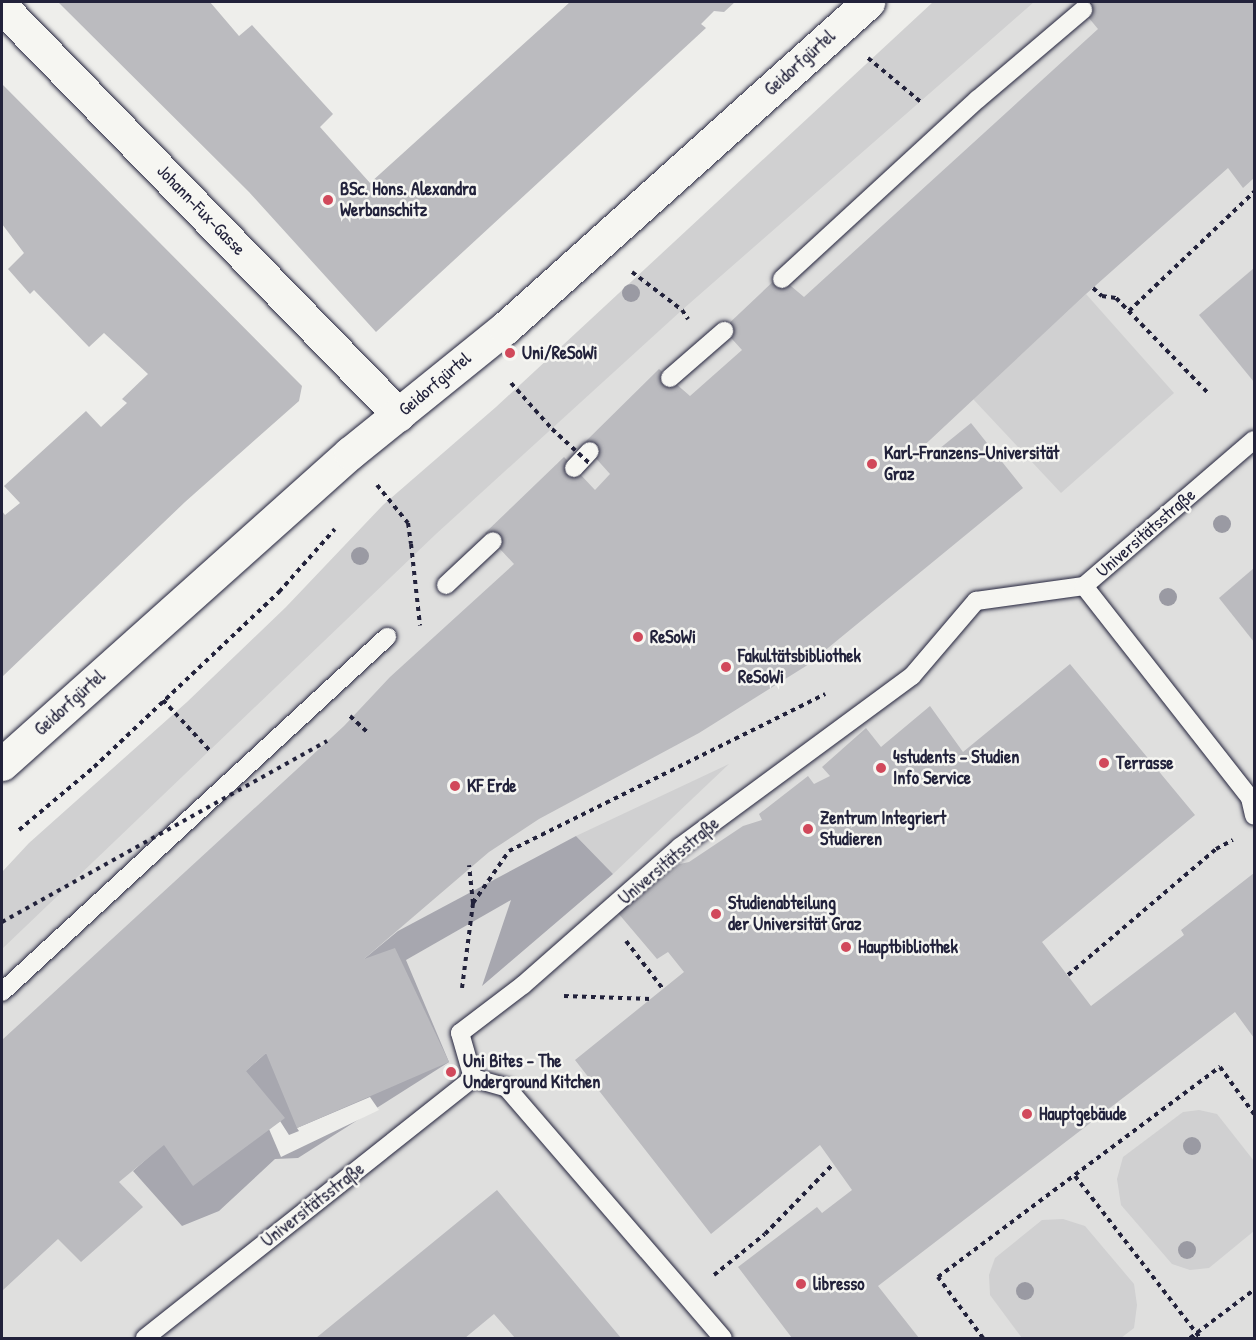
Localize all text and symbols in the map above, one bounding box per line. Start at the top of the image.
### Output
street label: Geidorfgürtel [760,26,840,100]
street label: Johann-Fux-Gasse [152,160,250,260]
place label: BSc. Hons. Alexandra Werbanschitz [340,179,476,222]
marker: BSc. Hons. Alexandra Werbanschitz [321,193,335,207]
place label: Uni/ReSoWi [522,342,598,364]
marker: Uni/ReSoWi [503,346,517,360]
street label: Geidorfgürtel [394,348,476,420]
place label: Karl-Franzens-Universität Graz [884,443,1059,486]
marker: Karl-Franzens-Universität Graz [865,457,879,471]
street label: Universitätsstraße [1092,484,1200,582]
place label: ReSoWi [650,626,696,648]
marker: ReSoWi [631,630,645,644]
place label: Fakultätsbibliothek ReSoWi [738,646,861,688]
marker: Fakultätsbibliothek ReSoWi [719,660,733,674]
street label: Geidorfgürtel [30,666,110,740]
place label: 4students – Studien Info Service [893,747,1019,789]
place label: Terrasse [1116,752,1174,774]
marker: Terrasse [1097,756,1111,770]
marker: 4students – Studien Info Service [874,761,888,775]
place label: KF Erde [467,775,516,797]
marker: KF Erde [448,779,462,793]
place label: Zentrum Integriert Studieren [820,808,946,850]
street label: Universitätsstraße [614,813,724,909]
marker: Zentrum Integriert Studieren [801,822,815,836]
place label: Studienabteilung der Universität Graz [728,893,861,936]
marker: Studienabteilung der Universität Graz [709,907,723,921]
place label: Hauptbibliothek [858,936,958,958]
marker: Hauptbibliothek [839,940,853,954]
place label: Uni Bites - The Underground Kitchen [463,1051,600,1094]
marker: Uni Bites - The Underground Kitchen [444,1065,458,1079]
place label: Hauptgebäude [1039,1103,1127,1125]
marker: Hauptgebäude [1020,1107,1034,1121]
street label: Universitätsstraße [257,1158,369,1252]
place label: libresso [813,1273,864,1295]
marker: libresso [794,1277,808,1291]

